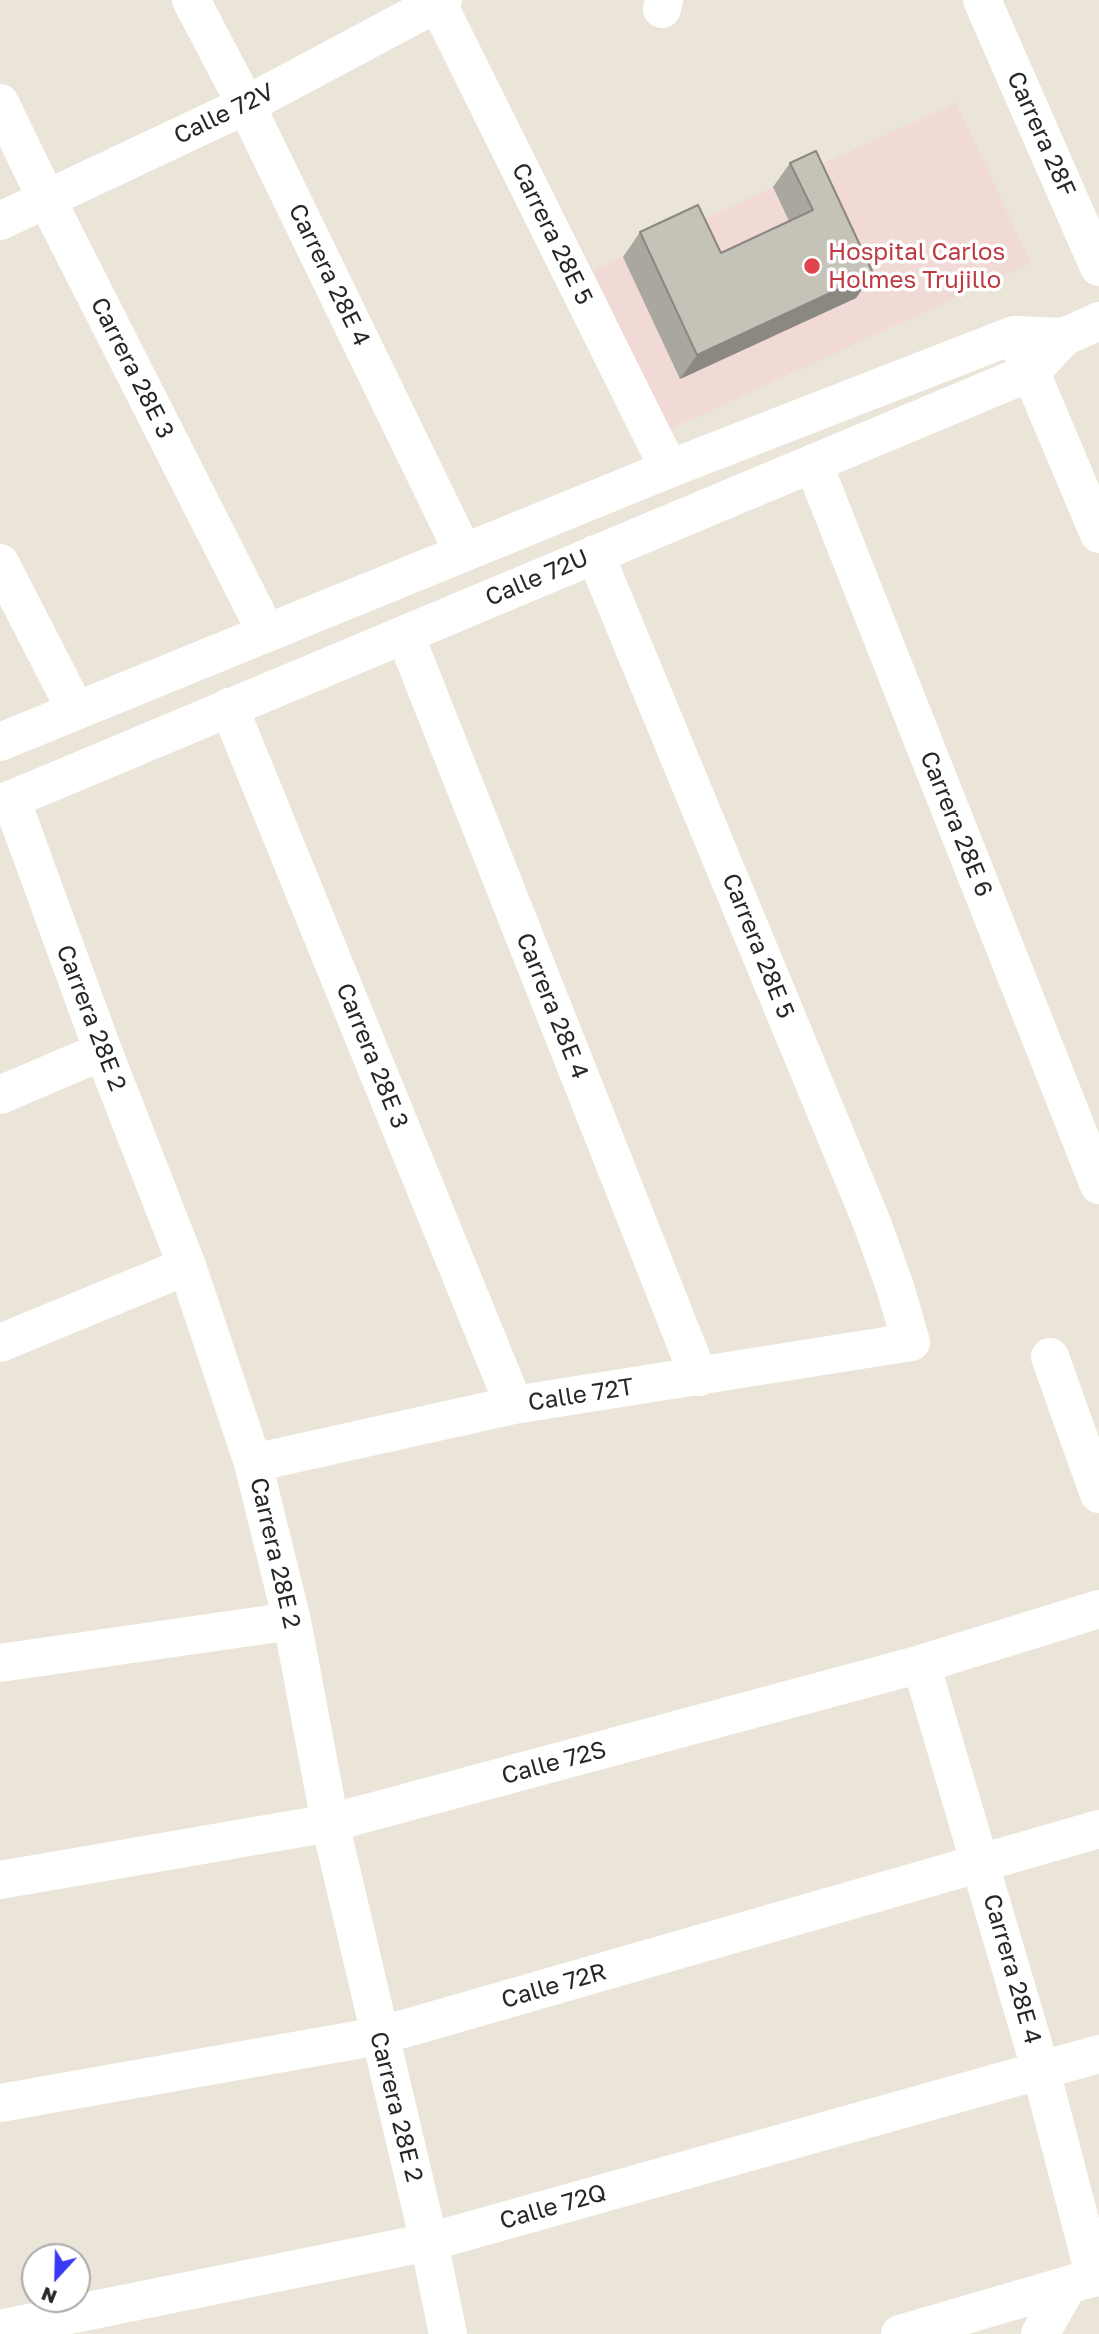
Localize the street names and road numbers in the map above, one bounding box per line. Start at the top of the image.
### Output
street label: Carrera 28F [1001,67,1081,201]
street label: Calle 72V [169,77,279,151]
street label: Carrera 28E 5 [505,158,599,310]
street label: Carrera 28E 4 [282,199,376,351]
street label: Carrera 28E 3 [84,293,180,443]
street label: Calle 72U [481,543,593,613]
street label: Carrera 28E 6 [914,747,998,901]
street label: Carrera 28E 5 [716,869,800,1023]
street label: Carrera 28E 4 [510,929,594,1083]
street label: Carrera 28E 2 [50,941,132,1095]
street label: Carrera 28E 3 [330,979,414,1133]
street label: Calle 72T [526,1372,636,1418]
street label: Carrera 28E 2 [244,1475,306,1631]
street label: Calle 72S [499,1735,609,1791]
street label: Carrera 28E 4 [977,1891,1047,2047]
street label: Calle 72R [498,1957,610,2015]
street label: Carrera 28E 2 [363,2029,429,2185]
street label: Calle 72Q [496,2178,610,2236]

